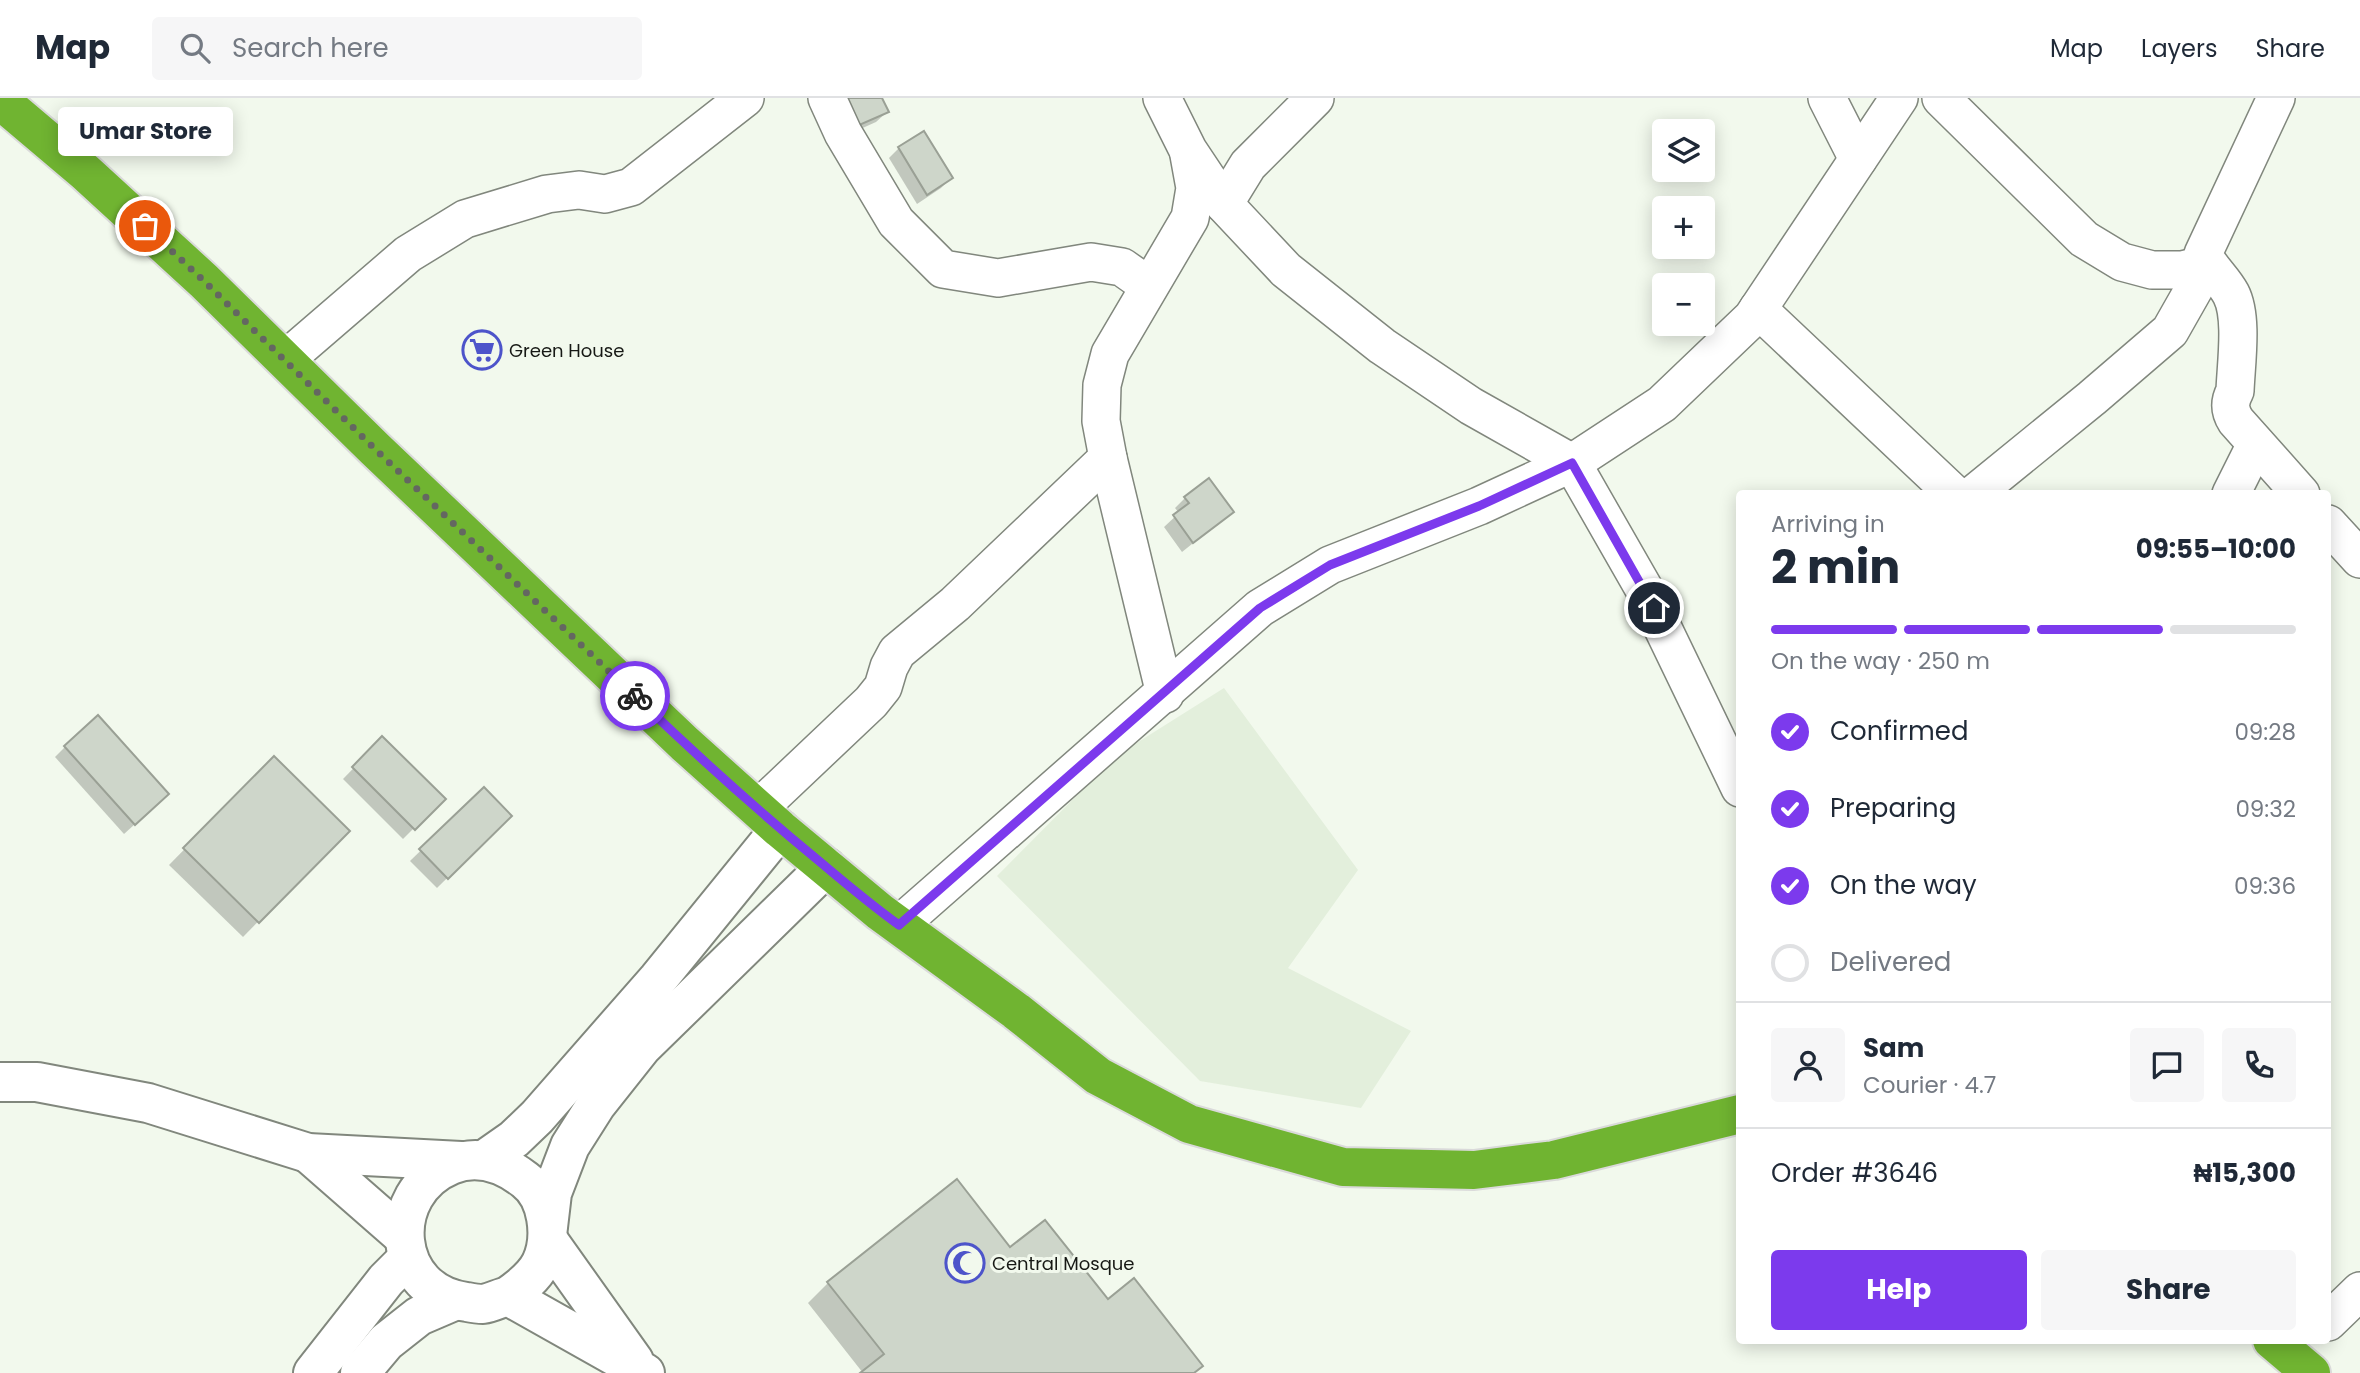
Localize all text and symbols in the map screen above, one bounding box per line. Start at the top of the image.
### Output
search box [152,17,642,80]
text: Map [35,24,110,71]
icon: search [176,29,214,67]
text: Search here [232,30,389,66]
text: Map [2050,32,2103,65]
text: Layers [2141,32,2217,65]
text: Share [2255,32,2325,65]
callout: Umar Store [58,107,232,156]
text: Umar Store [79,115,212,147]
map controls [1652,119,1715,336]
button: layers [1652,119,1715,182]
pin [115,196,175,256]
button: + [1652,196,1715,259]
icon: bag [126,207,164,245]
button: − [1652,273,1715,336]
supermarket icon: Green House [461,329,503,371]
place label: Green House [509,338,624,363]
text: Arriving in [1771,508,1885,540]
text: 09:55–10:00 [2136,531,2296,567]
text: 2 min [1771,535,1900,599]
pin [1624,578,1684,638]
icon: home [1635,589,1673,627]
text: On the way · 250 m [1771,645,1990,677]
courier [600,661,670,731]
icon: bike [616,677,654,715]
icon: check [1771,713,1809,751]
text: Confirmed [1830,713,1968,749]
text: 09:28 [2234,716,2296,748]
icon: check [1771,790,1809,828]
text: Preparing [1830,790,1956,826]
text: 09:32 [2235,793,2296,825]
icon: check [1771,867,1809,905]
text: On the way [1830,867,1977,903]
text: 09:36 [2234,870,2296,902]
text: Delivered [1830,944,1951,980]
button: person [1771,1028,1845,1102]
button: chat [2130,1028,2204,1102]
button: phone [2222,1028,2296,1102]
text: Sam [1863,1030,1924,1066]
text: Courier · 4.7 [1863,1069,1996,1101]
text: Order #3646 [1771,1155,1938,1191]
text: ₦15,300 [2193,1155,2296,1191]
mosque icon: Central Mosque [944,1242,986,1284]
button: Help [1771,1250,2027,1330]
button: Share [2041,1250,2296,1330]
place label: Central Mosque [992,1251,1135,1276]

